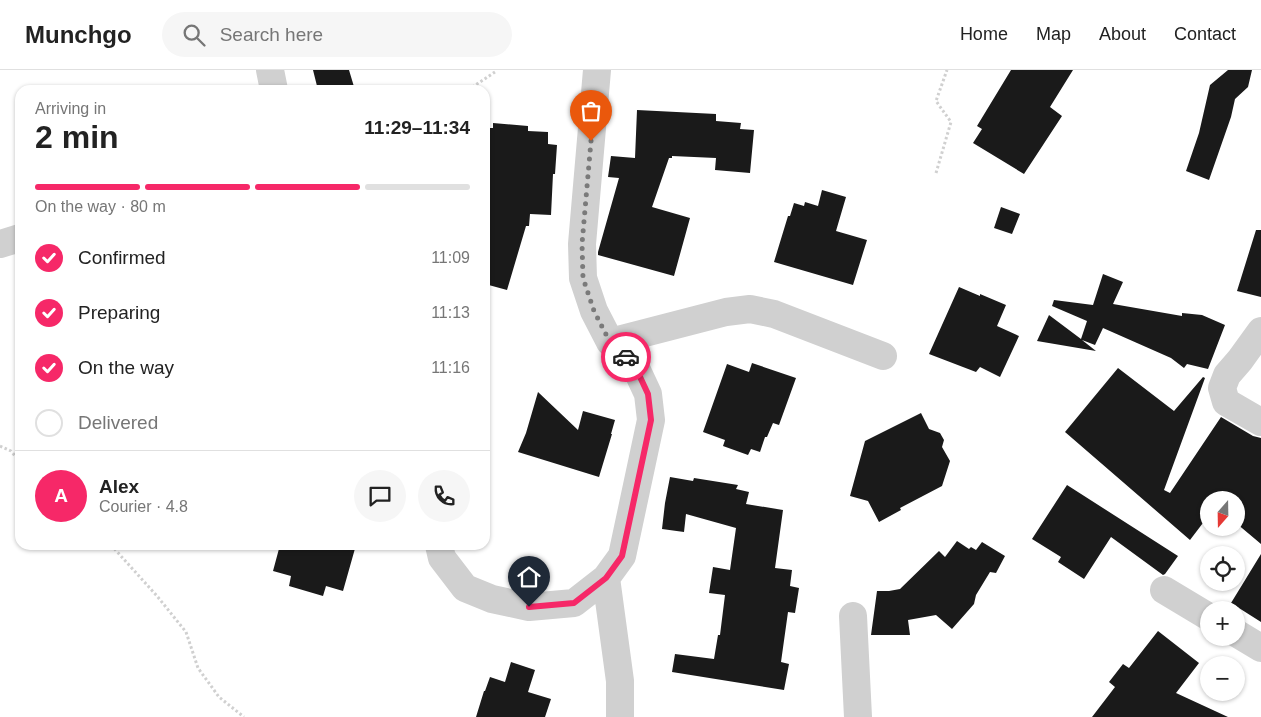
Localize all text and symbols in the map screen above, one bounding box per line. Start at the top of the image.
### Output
search box [162,12,512,57]
text: Munchgo [25,21,132,48]
icon: search [180,21,208,49]
text: Search here [220,24,323,45]
text: Home [960,24,1008,44]
text: Map [1036,24,1071,44]
text: About [1099,24,1146,44]
text: Contact [1174,24,1236,44]
pin [570,90,612,141]
icon: bag [577,97,605,125]
text: Arriving in [35,100,106,117]
text: 11:29–11:34 [364,117,470,138]
text: 2 min [35,119,119,155]
text: On the way · 80 m [35,198,166,215]
icon: check [35,244,63,272]
text: Confirmed [78,247,166,268]
text: 11:09 [431,249,470,266]
icon: check [35,299,63,327]
text: Preparing [78,302,160,323]
text: 11:13 [431,304,470,321]
courier [601,332,651,382]
icon: car [612,343,640,371]
icon: check [35,354,63,382]
text: On the way [78,357,174,378]
text: 11:16 [431,359,470,376]
text: Delivered [78,412,158,433]
button: chat [354,470,406,522]
button: phone [418,470,470,522]
text: Alex [99,476,139,497]
text: A [54,485,68,506]
north arrow [1200,491,1245,536]
map controls [1200,491,1245,701]
text: Courier · 4.8 [99,498,188,515]
button: locate [1200,546,1245,591]
pin [508,556,550,607]
icon: home [515,563,543,591]
button: + [1200,601,1245,646]
button: − [1200,656,1245,701]

